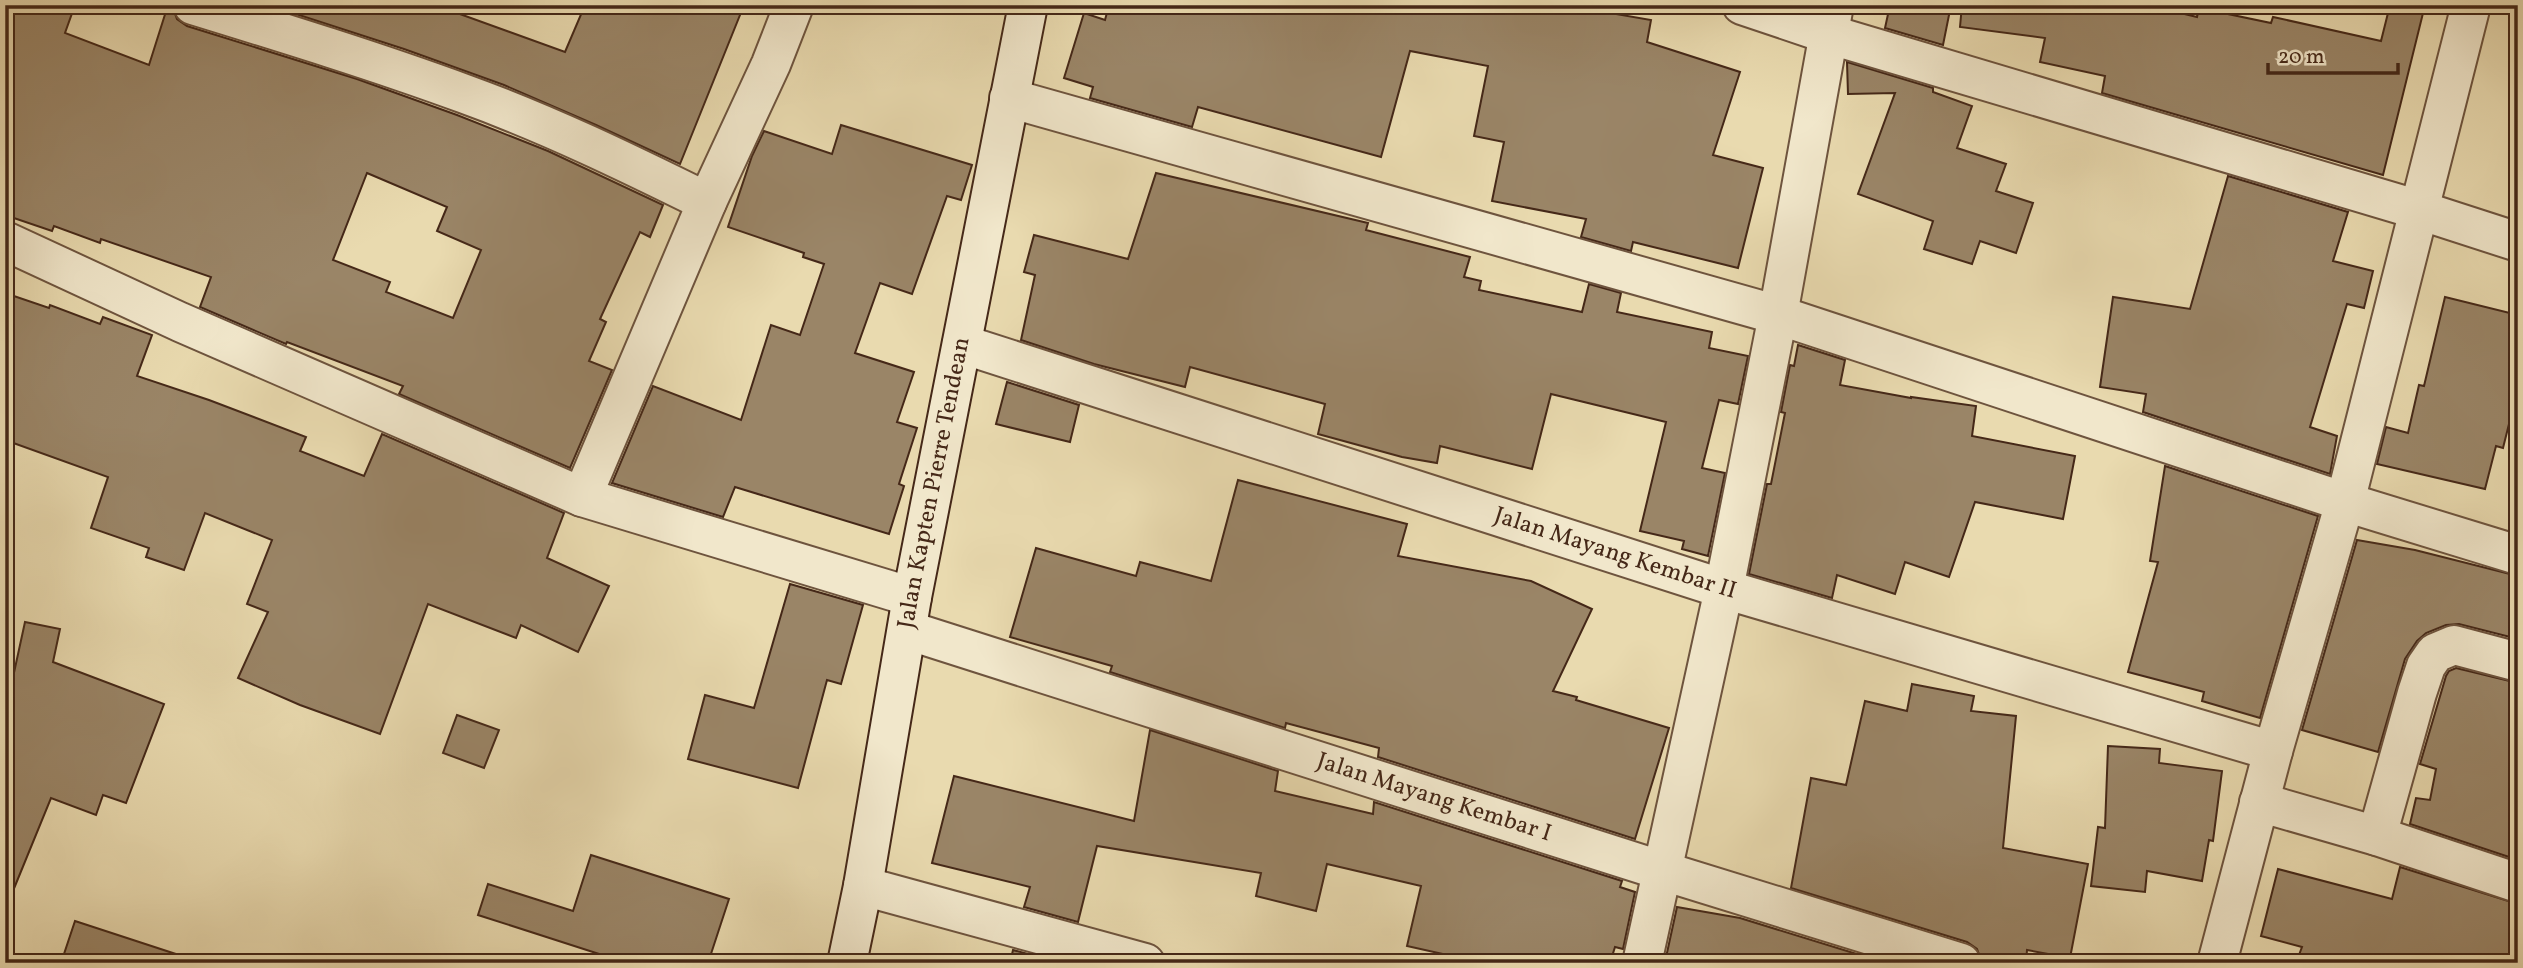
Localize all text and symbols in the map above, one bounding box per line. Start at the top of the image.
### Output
scale bar [2268,32,2397,76]
text: 20 m [2278,43,2324,72]
street label: Jalan Kapten Pierre Tendean [890,334,980,631]
street label: Jalan Mayang Kembar II [1489,499,1740,609]
street label: Jalan Mayang Kembar I [1312,745,1556,851]

